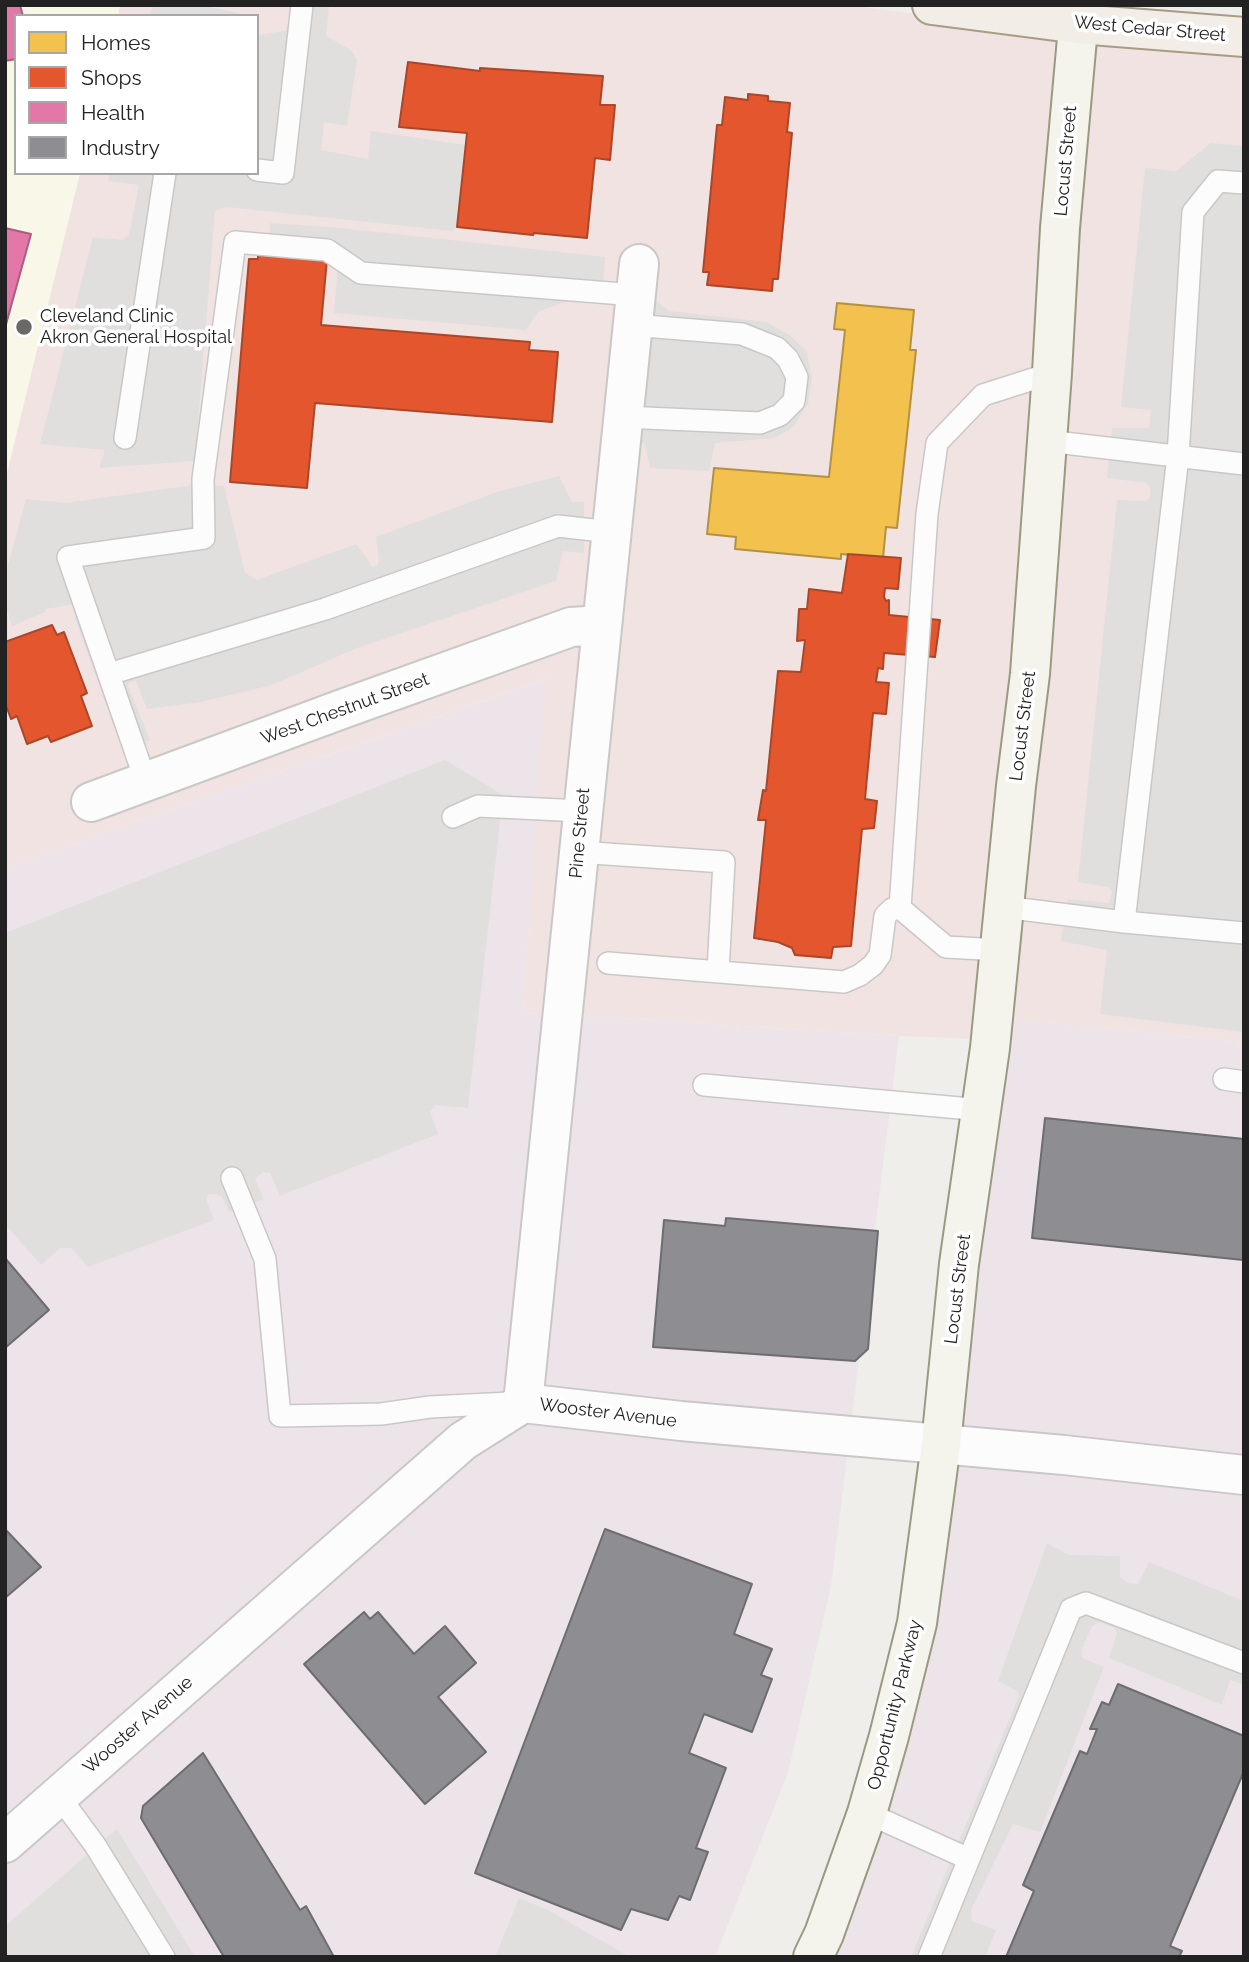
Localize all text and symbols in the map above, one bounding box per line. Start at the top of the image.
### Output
street label: West Cedar Street [1073,12,1227,46]
legend [14,14,259,175]
text: Homes [81,30,151,55]
text: Shops [81,65,142,90]
text: Health [81,100,145,125]
street label: Locust Street [1050,105,1082,217]
text: Industry [81,135,160,160]
place label: Cleveland Clinic Akron General Hospital [40,306,232,348]
marker: Cleveland Clinic Akron General Hospital [14,317,34,337]
street label: West Chestnut Street [258,669,432,749]
street label: Locust Street [1006,670,1040,782]
street label: Pine Street [565,787,595,879]
street label: Locust Street [941,1233,975,1345]
street label: Wooster Avenue [538,1394,678,1432]
street label: Opportunity Parkway [863,1618,927,1792]
street label: Wooster Avenue [79,1671,197,1779]

